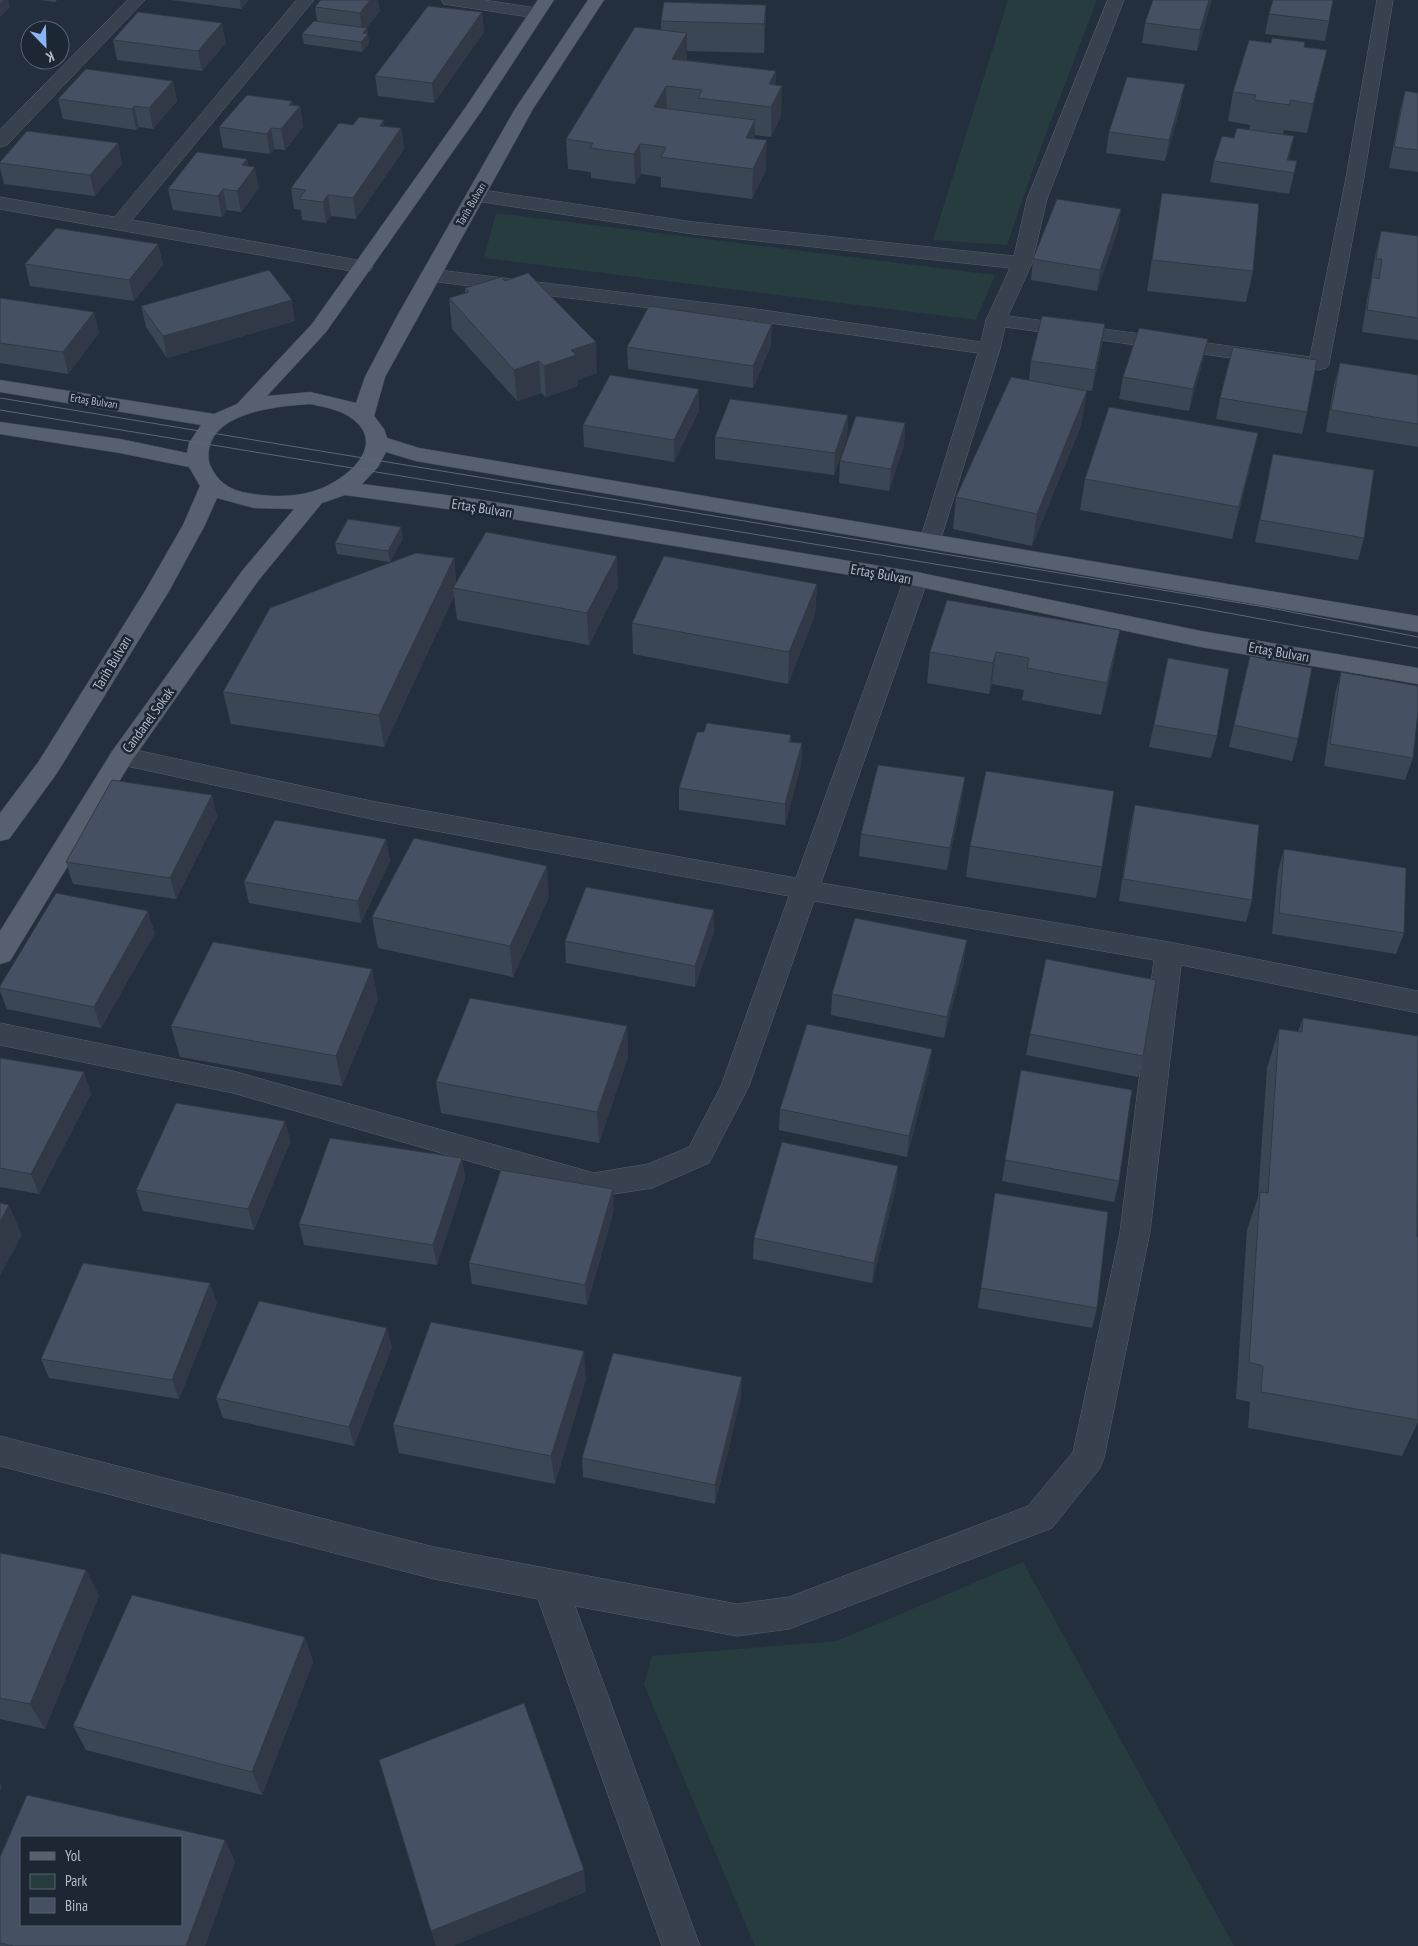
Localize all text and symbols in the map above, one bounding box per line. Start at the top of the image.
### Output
north arrow [20,20,70,70]
text: K [43,47,57,67]
street label: Tarih Bulvarı [453,180,489,228]
street label: Ertaş Bulvarı [69,390,119,412]
street label: Ertaş Bulvarı [450,494,514,522]
street label: Ertaş Bulvarı [849,560,913,588]
street label: Tarih Bulvarı [89,632,135,694]
street label: Ertaş Bulvarı [1247,638,1311,666]
street label: Candanel Sokak [118,683,178,756]
legend [20,1836,182,1926]
text: Yol [65,1846,81,1865]
text: Park [65,1871,87,1890]
text: Bina [65,1896,88,1915]

